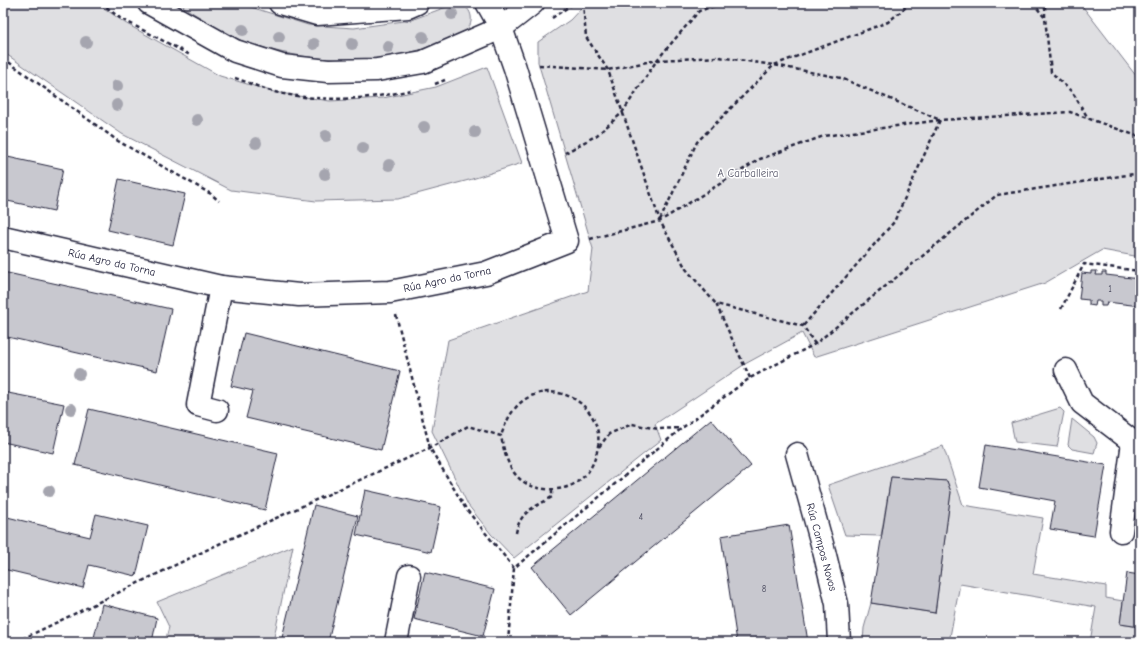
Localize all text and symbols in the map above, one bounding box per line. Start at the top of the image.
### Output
park label: A Carballeira [717,167,779,180]
street label: Rúa Agro da Torna [67,246,157,279]
street label: Rúa Agro da Torna [402,264,492,295]
house number: 1 [1108,284,1112,294]
street label: Rúa Campos Novos [804,502,840,593]
house number: 4 [639,512,643,522]
house number: 8 [762,584,767,594]

